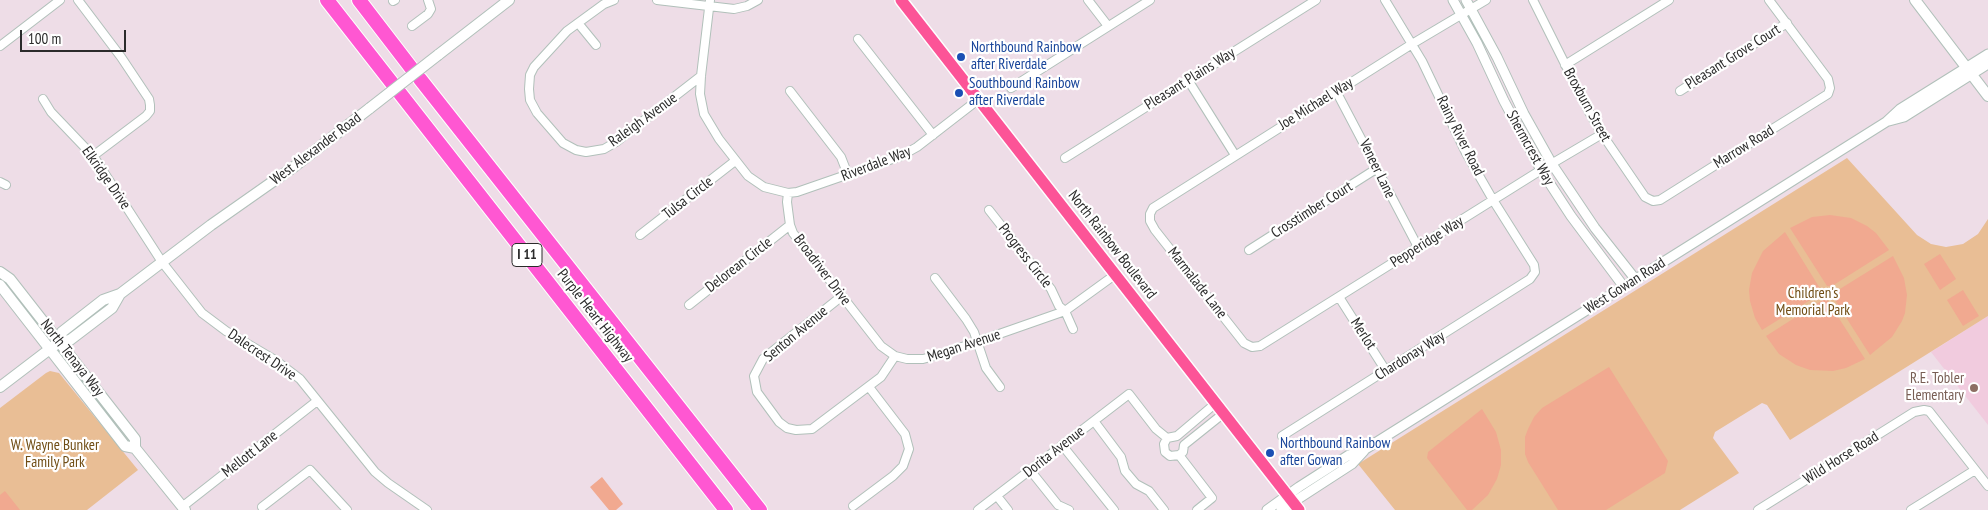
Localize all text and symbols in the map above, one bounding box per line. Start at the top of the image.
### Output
scale bar [22,20,129,52]
street label: Pleasant Grove Court [1682,21,1784,93]
text: 100 m [28,29,61,48]
place label: Northbound Rainbow after Riverdale [971,39,1081,74]
street label: Pleasant Plains Way [1142,44,1238,114]
marker: Northbound Rainbow after Riverdale [955,51,967,63]
street label: Broxburn Street [1559,65,1615,145]
street label: Joe Michael Way [1275,74,1357,134]
place label: Southbound Rainbow after Riverdale [969,75,1080,110]
marker: Southbound Rainbow after Riverdale [953,87,965,99]
street label: Raleigh Avenue [605,89,681,151]
street label: Rainy River Road [1432,93,1488,179]
street label: Shermcrest Way [1502,108,1558,188]
street label: West Alexander Road [267,109,365,189]
street label: Marrow Road [1711,121,1777,173]
street label: Veneer Lane [1355,137,1399,201]
street label: Riverdale Way [839,142,913,186]
street label: Elkridge Drive [78,143,134,213]
street label: Tulsa Circle [659,173,717,223]
street label: Crosstimber Court [1268,178,1356,242]
street label: North Rainbow Boulevard [1064,187,1160,303]
street label: Pepperidge Way [1387,212,1467,272]
street label: Progress Circle [994,220,1056,292]
street label: Broadriver Drive [790,231,854,309]
street label: Delorean Circle [702,233,776,297]
road number: I 11 [512,244,542,266]
street label: Marmalade Lane [1164,244,1230,322]
street label: West Gowan Road [1581,254,1669,318]
street label: Purple Heart Highway [553,266,637,366]
park label: Children's Memorial Park [1776,285,1850,320]
street label: Senton Avenue [761,302,831,366]
street label: Merlot [1346,315,1380,353]
street label: North Tenaya Way [36,316,108,400]
street label: Dalecrest Drive [224,326,300,384]
street label: Megan Avenue [925,326,1003,366]
street label: Chardonay Way [1372,327,1448,385]
place label: R.E. Tobler Elementary [1905,370,1964,405]
marker: R.E. Tobler Elementary [1968,382,1980,394]
street label: Dorita Avenue [1020,422,1088,482]
street label: Mellott Lane [219,427,281,481]
street label: Wild Horse Road [1800,428,1882,488]
place label: Northbound Rainbow after Gowan [1280,435,1390,470]
park label: W. Wayne Bunker Family Park [11,437,99,472]
marker: Northbound Rainbow after Gowan [1264,447,1276,459]

